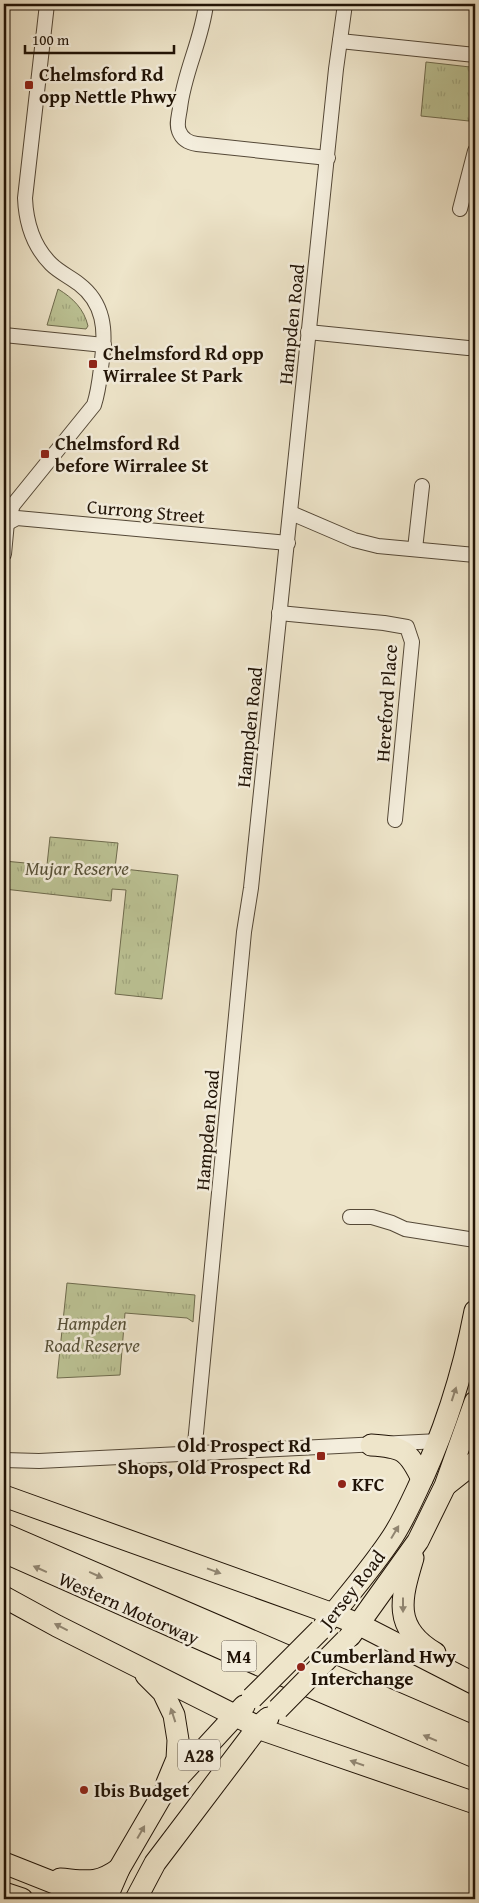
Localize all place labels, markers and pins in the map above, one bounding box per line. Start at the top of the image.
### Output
place label: Chelmsford Rd opp Nettle Phwy [39,60,177,110]
marker: Chelmsford Rd opp Nettle Phwy [23,79,35,91]
place label: Chelmsford Rd opp Wirralee St Park [103,339,264,389]
marker: Chelmsford Rd opp Wirralee St Park [87,358,99,370]
place label: Chelmsford Rd before Wirralee St [55,429,209,479]
marker: Chelmsford Rd before Wirralee St [39,448,51,460]
place label: Old Prospect Rd Shops, Old Prospect Rd [118,1431,311,1481]
marker: Old Prospect Rd Shops, Old Prospect Rd [315,1450,327,1462]
place label: KFC [352,1470,385,1498]
marker: KFC [336,1478,348,1490]
place label: Cumberland Hwy Interchange [311,1642,456,1692]
marker: Cumberland Hwy Interchange [295,1661,307,1673]
place label: Ibis Budget [94,1776,190,1804]
marker: Ibis Budget [78,1784,90,1796]

